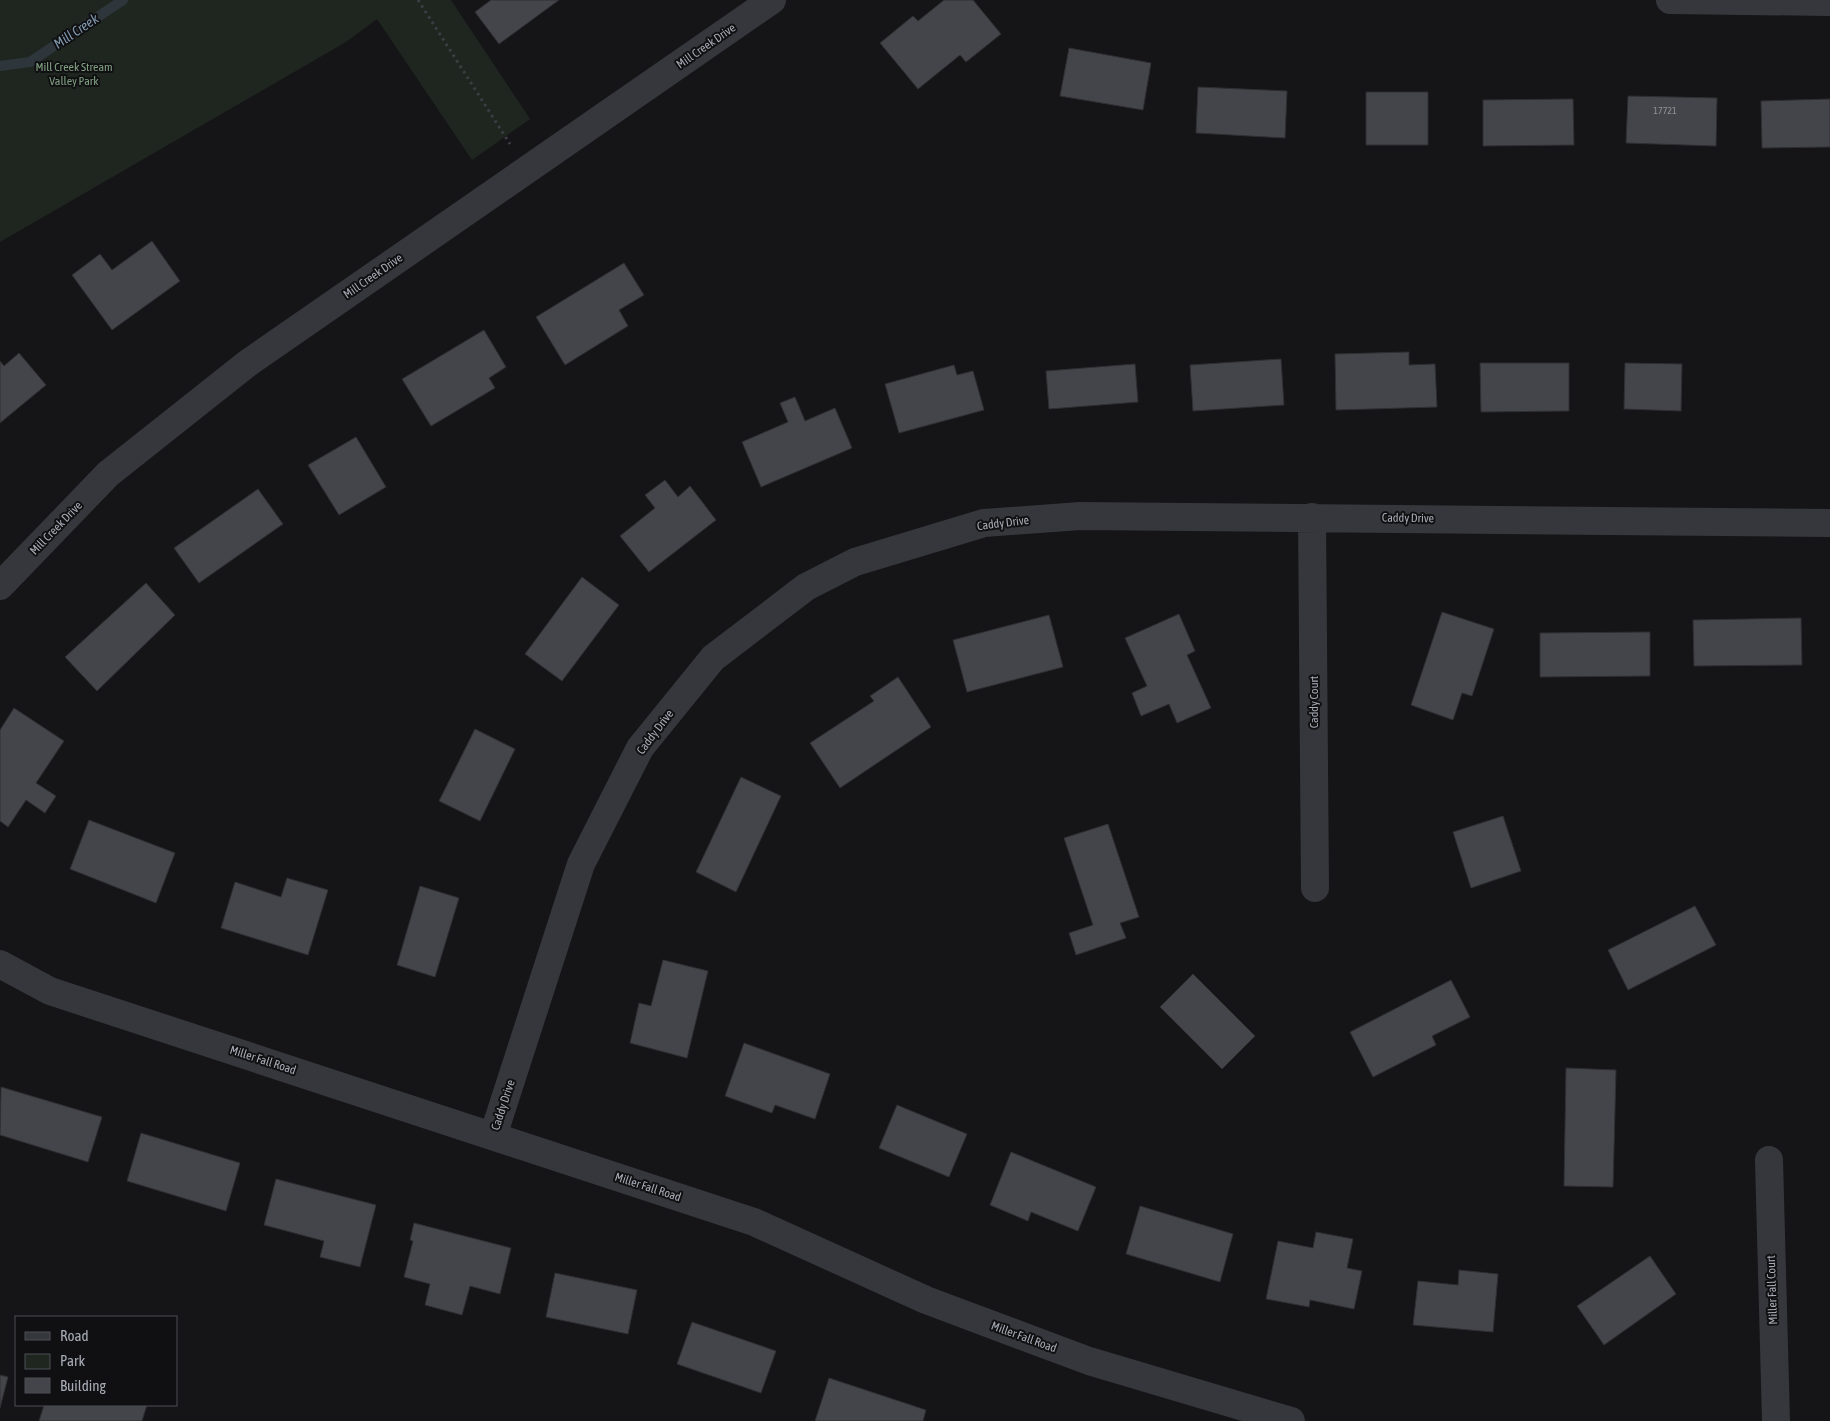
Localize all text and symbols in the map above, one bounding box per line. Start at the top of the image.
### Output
water label: Mill Creek [51,10,102,52]
street label: Mill Creek Drive [674,21,738,71]
park label: Mill Creek Stream Valley Park [35,60,113,88]
house number: 17721 [1653,105,1677,116]
street label: Mill Creek Drive [341,251,405,301]
street label: Mill Creek Drive [27,498,85,558]
street label: Caddy Drive [1382,511,1434,525]
street label: Caddy Drive [976,513,1030,533]
street label: Caddy Court [1307,675,1321,728]
street label: Caddy Drive [634,707,676,757]
street label: Miller Fall Road [228,1043,298,1077]
street label: Caddy Drive [488,1078,518,1132]
street label: Miller Fall Road [613,1170,683,1204]
street label: Miller Fall Court [1764,1254,1780,1325]
legend [15,1316,178,1406]
street label: Miller Fall Road [989,1319,1059,1355]
text: Road [60,1327,89,1344]
text: Park [60,1352,85,1369]
text: Building [60,1377,106,1394]

